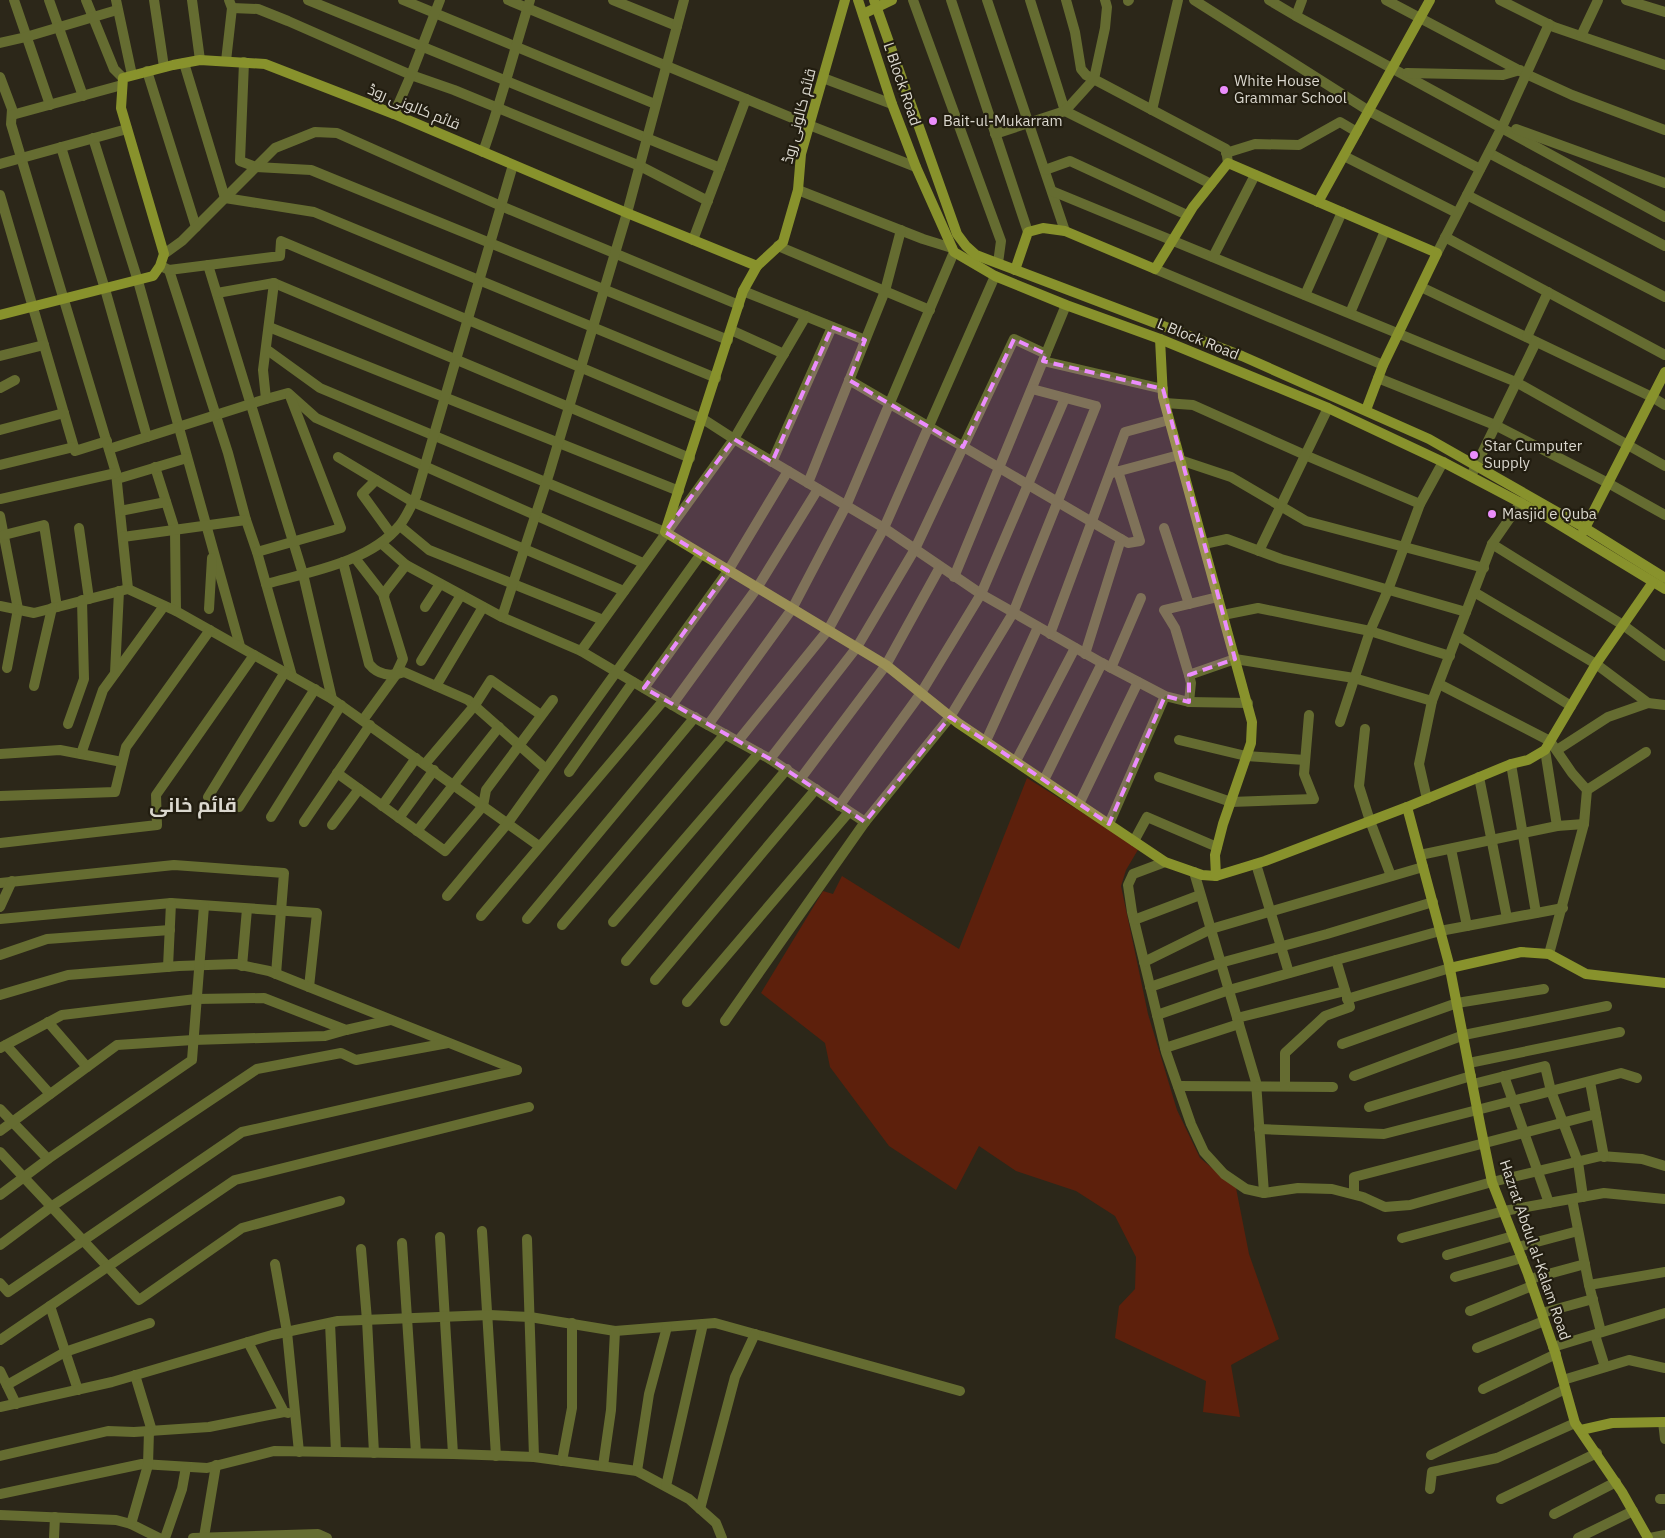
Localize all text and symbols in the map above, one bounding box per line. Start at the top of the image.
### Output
street label: L Block Road [879,40,926,128]
street label: قائم کالونی روڈ [777,66,821,166]
place label: White House Grammar School [1234,71,1347,107]
street label: قائم کالونی روڈ [365,79,463,135]
marker: White House Grammar School [1218,84,1230,96]
place label: Bait-ul-Mukarram [943,111,1063,130]
marker: Bait-ul-Mukarram [927,115,939,127]
street label: L Block Road [1154,313,1242,364]
place label: Star Cumputer Supply [1484,436,1583,472]
marker: Star Cumputer Supply [1468,449,1480,461]
place label: Masjid e Quba [1502,504,1597,523]
marker: Masjid e Quba [1486,508,1498,520]
district label: قائم خانى [149,791,237,819]
street label: Hazrat Abdul al-Kalam Road [1496,1157,1575,1342]

